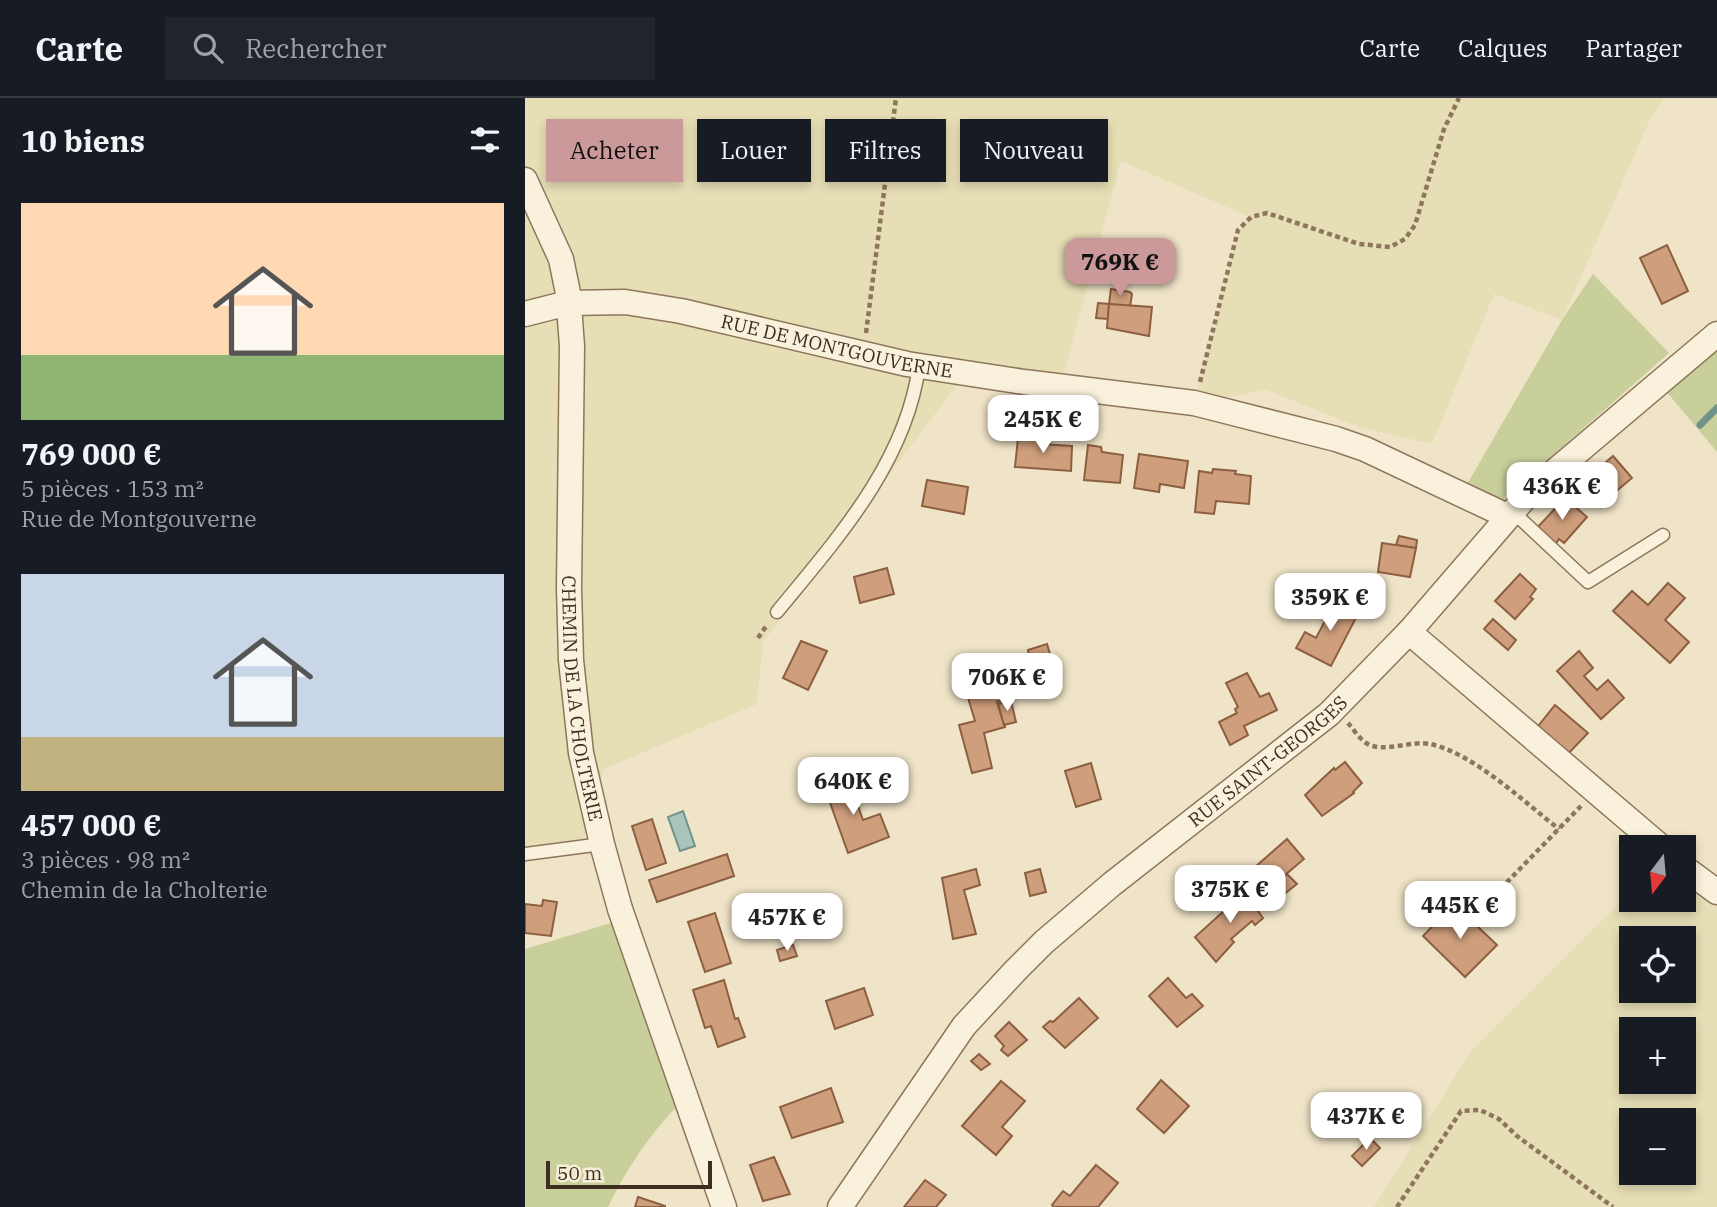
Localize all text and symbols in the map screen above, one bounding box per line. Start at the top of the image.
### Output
search box [165,17,655,80]
text: Carte [35,27,123,70]
icon: search [189,29,227,67]
text: Rechercher [245,31,386,65]
text: Carte [1359,32,1420,64]
text: Calques [1458,32,1548,64]
text: Partager [1586,32,1682,64]
chip: Acheter [546,119,683,182]
chip: Louer [697,119,811,182]
chip: Filtres [825,119,946,182]
chip: Nouveau [960,119,1108,182]
text: 10 biens [21,121,145,160]
icon: filters [466,121,504,159]
pin: 769K € [1063,238,1177,298]
text: 769K € [1081,246,1159,276]
icon: home [200,248,326,374]
street label: RUE DE MONTGOUVERNE [719,309,954,383]
pin: 245K € [986,396,1100,455]
text: 245K € [1004,403,1082,433]
text: 769 000 € [21,434,162,473]
pin: 436K € [1505,462,1619,522]
text: 436K € [1523,470,1601,500]
text: 5 pièces · 153 m² [21,473,204,503]
text: Rue de Montgouverne [21,503,257,533]
pin: 359K € [1273,574,1387,633]
street label: CHEMIN DE LA CHOLTERIE [557,575,608,824]
text: 359K € [1291,581,1369,611]
icon: home [200,619,326,745]
pin: 706K € [950,654,1064,713]
text: 706K € [968,661,1046,691]
street label: RUE SAINT-GEORGES [1183,691,1352,832]
pin: 640K € [796,758,910,817]
text: 640K € [814,765,892,795]
text: 457 000 € [21,805,162,844]
north arrow [1619,835,1696,912]
map controls [1619,835,1696,1185]
text: 3 pièces · 98 m² [21,844,190,874]
pin: 375K € [1173,866,1287,925]
text: 375K € [1191,873,1269,903]
text: Chemin de la Cholterie [21,874,268,904]
pin: 445K € [1403,882,1517,941]
text: 445K € [1421,889,1499,919]
pin: 457K € [730,894,844,953]
text: 457K € [748,901,826,931]
button: locate [1619,926,1696,1003]
button: + [1619,1017,1696,1094]
pin: 437K € [1309,1093,1423,1152]
text: 437K € [1327,1100,1405,1130]
button: − [1619,1108,1696,1185]
scale bar [546,1158,712,1190]
text: 50 m [557,1161,602,1185]

